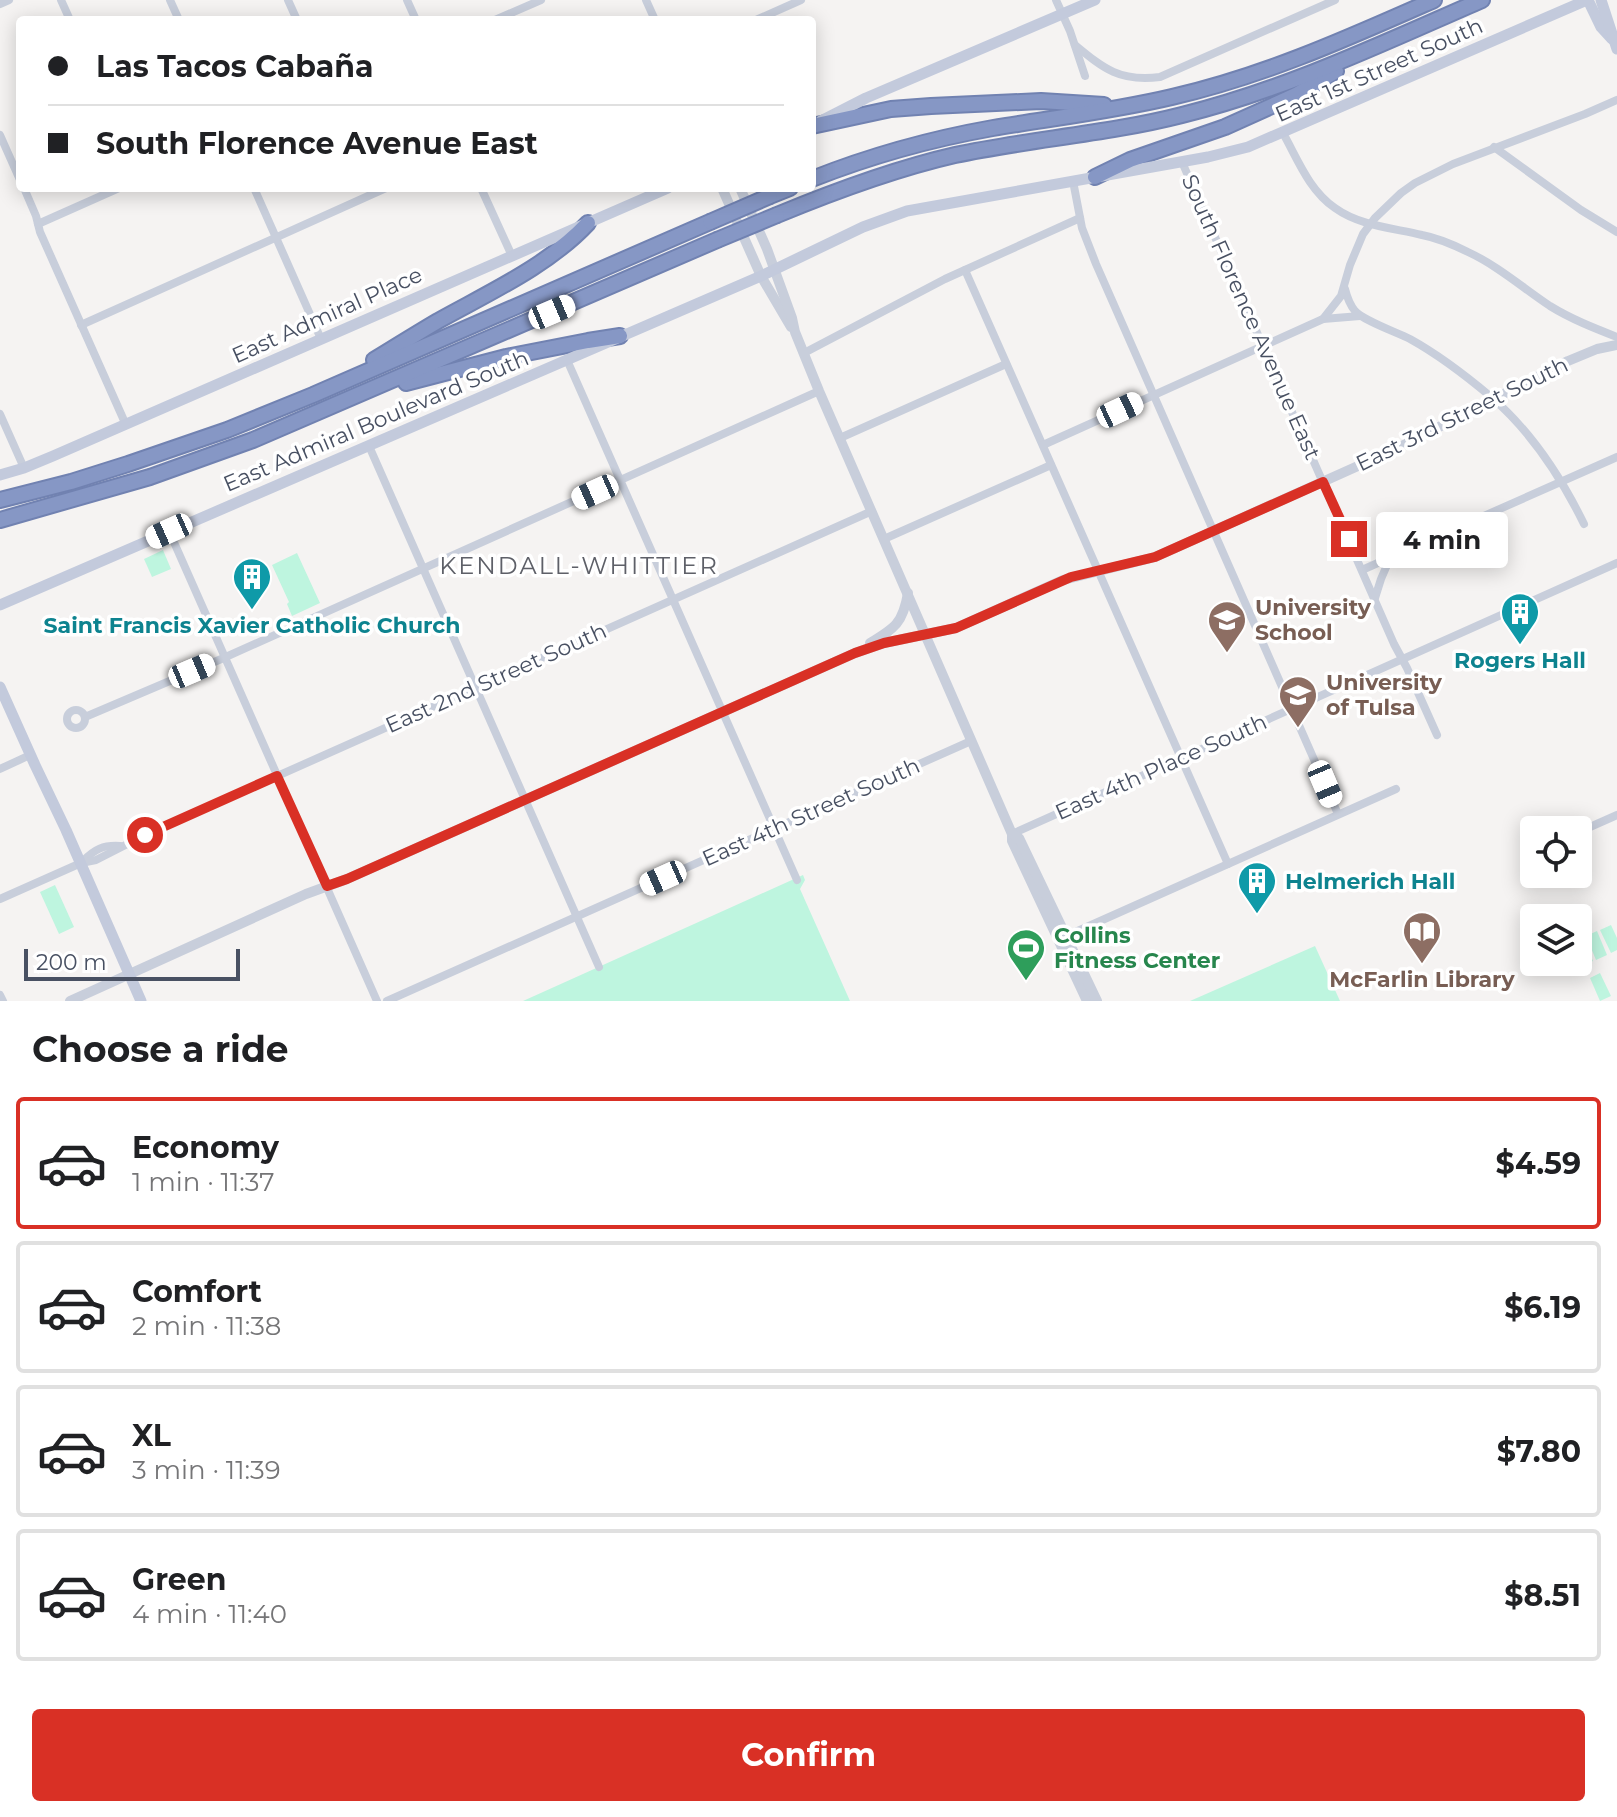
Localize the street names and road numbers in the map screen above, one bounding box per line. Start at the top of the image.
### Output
street label: East 1st Street South [1271,12,1487,128]
street label: South Florence Avenue East [1176,170,1326,464]
street label: East Admiral Place [228,261,426,369]
street label: East Admiral Boulevard South [219,344,533,498]
street label: East 3rd Street South [1351,351,1573,477]
street label: East 2nd Street South [381,617,611,739]
street label: East 4th Place South [1051,708,1271,826]
street label: East 4th Street South [698,752,924,872]

